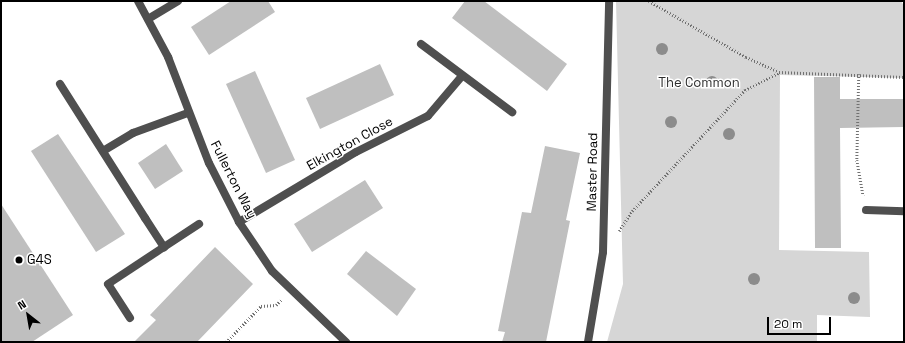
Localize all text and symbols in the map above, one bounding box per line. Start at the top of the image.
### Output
park label: The Common [658,75,740,91]
street label: Elkington Close [304,114,396,174]
street label: Master Road [585,132,601,212]
street label: Fullerton Way [207,138,259,222]
place label: G4S [27,252,52,268]
marker: G4S [14,255,24,265]
north arrow [8,295,48,335]
text: N [15,297,29,313]
scale bar [769,309,833,335]
text: 20 m [774,316,802,332]

